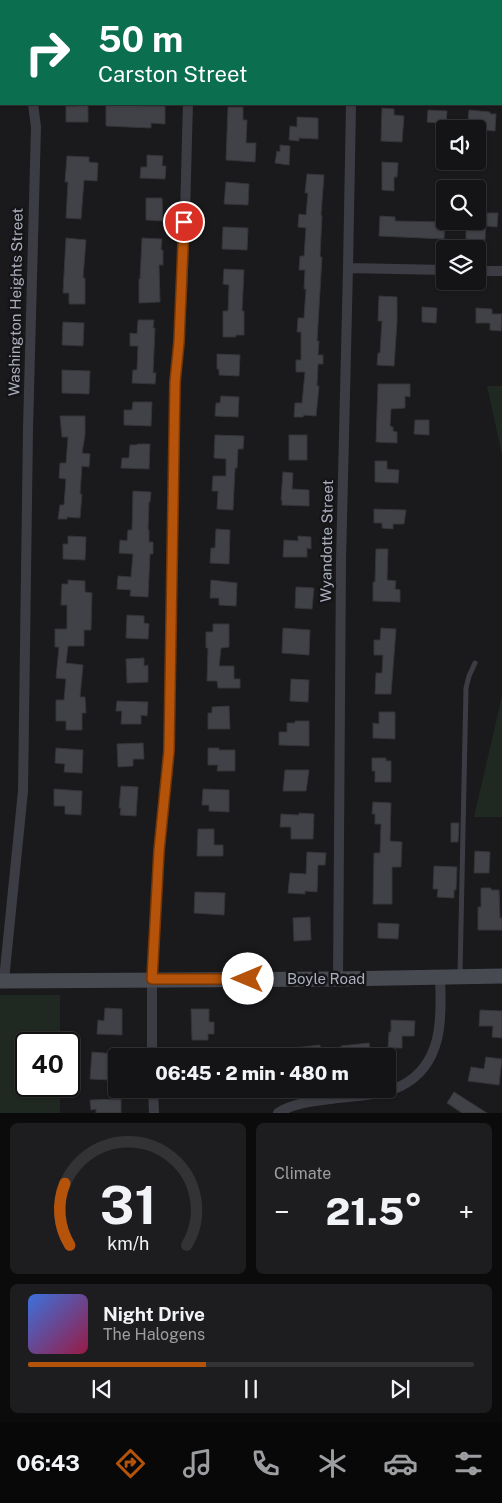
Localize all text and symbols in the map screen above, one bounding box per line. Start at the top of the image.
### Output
text: 50 m [98,19,183,60]
icon: right [15,20,80,85]
text: Carston Street [98,61,248,87]
map controls [436,120,486,290]
button: sound [436,120,486,170]
button: search [436,180,486,230]
pin [163,201,205,243]
street label: Washington Heights Street [5,207,26,396]
icon: arrive [170,208,198,236]
button: layers [436,240,486,290]
street label: Wyandotte Street [317,479,336,603]
position arrow [221,952,273,1004]
street label: Boyle Road [287,970,365,987]
speed limit sign: 40 [15,1032,80,1097]
text: 06:45 · 2 min · 480 m [155,1062,349,1084]
text: Climate [274,1164,331,1183]
text: 31 [100,1175,156,1236]
text: 21.5° [326,1189,422,1234]
text: − [274,1195,290,1228]
text: + [458,1195,474,1228]
text: km/h [107,1233,149,1254]
text: Night Drive [103,1303,205,1325]
text: The Halogens [103,1325,205,1344]
icon: previous [88,1375,116,1403]
icon: pause [237,1375,265,1403]
icon: next [386,1375,414,1403]
icon: directions [113,1446,148,1481]
icon: music [180,1446,215,1481]
icon: phone [248,1446,283,1481]
icon: climate [315,1446,350,1481]
icon: car [383,1446,418,1481]
icon: filters [451,1446,486,1481]
text: 06:43 [16,1450,80,1476]

